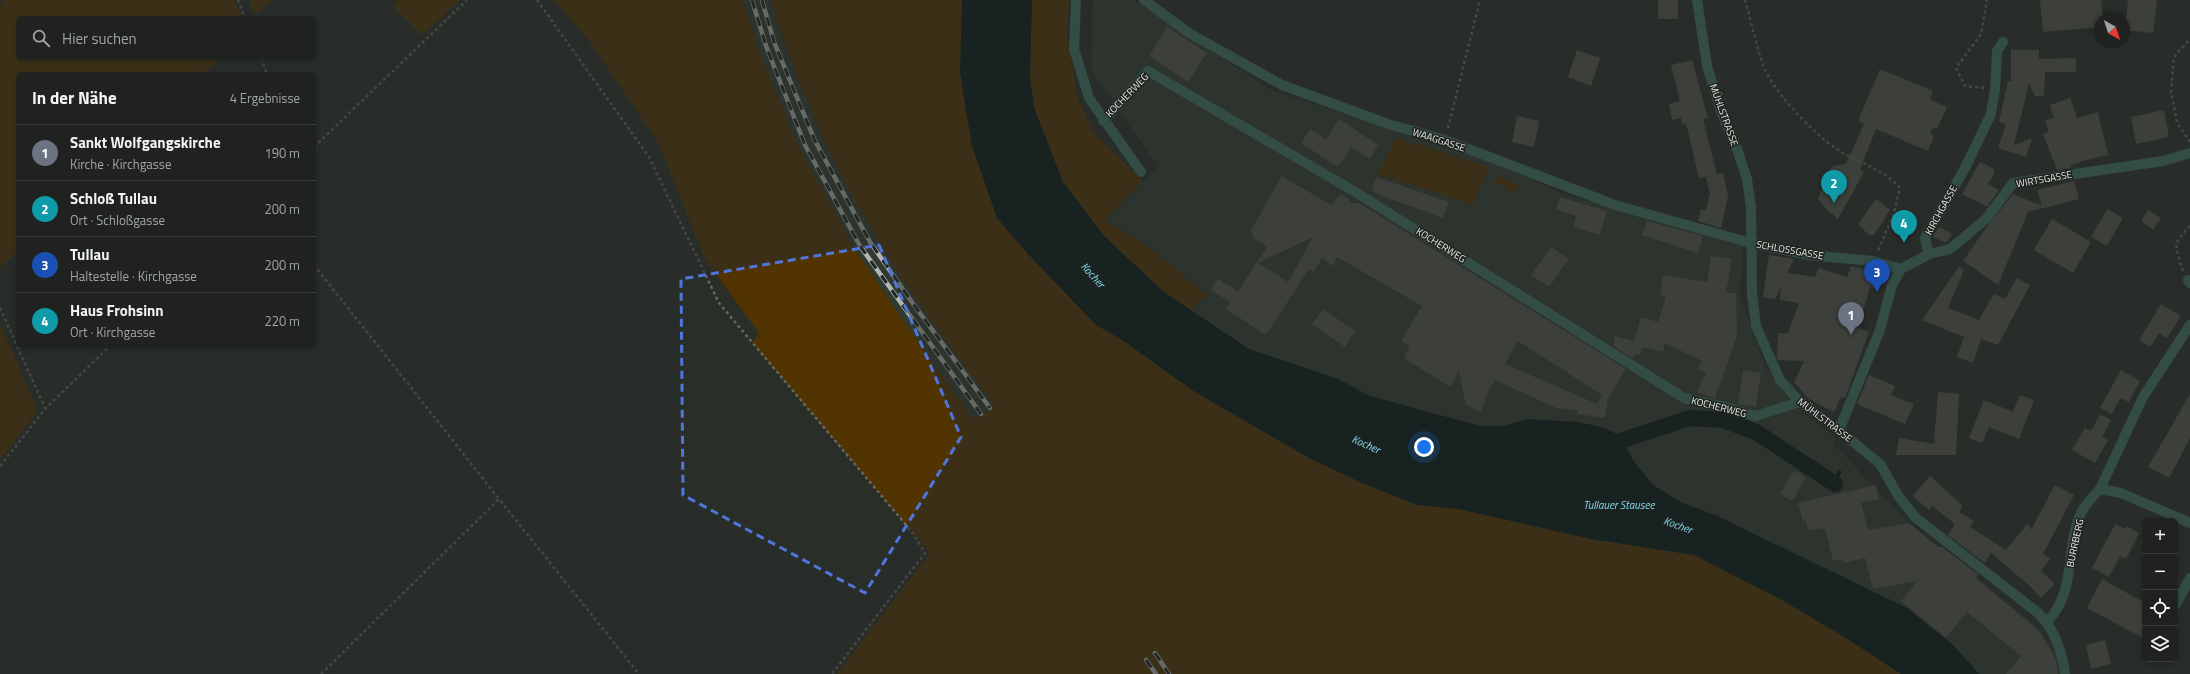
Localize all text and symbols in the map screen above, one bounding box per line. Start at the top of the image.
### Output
north arrow [2094,12,2130,48]
search box [16,16,316,60]
icon: search [30,27,52,49]
text: Hier suchen [62,27,137,50]
street label: KOCHERWEG [1102,69,1152,121]
street label: MÜHLSTRASSE [1706,82,1742,149]
text: In der Nähe [32,85,117,111]
text: 4 Ergebnisse [230,88,300,108]
street label: WAAGGASSE [1411,124,1468,156]
text: Sankt Wolfgangskirche [70,131,221,154]
text: 1 [41,143,49,163]
text: 190 m [264,143,300,163]
text: Kirche · Kirchgasse [70,154,171,174]
street label: WIRTSGASSE [2015,167,2074,191]
pin: 2 [1821,170,1847,203]
street label: KIRCHGASSE [1921,182,1961,238]
text: Schloß Tullau [70,187,157,210]
text: 2 [41,199,49,219]
text: 200 m [264,199,300,219]
text: Ort · Schloßgasse [70,210,165,230]
pin: 4 [1891,210,1917,243]
street label: KOCHERWEG [1413,224,1469,266]
street label: SCHLOSSGASSE [1755,237,1825,263]
text: Tullau [70,243,109,266]
text: 3 [41,255,49,275]
text: 200 m [264,255,300,275]
water label: Kocher [1077,259,1110,292]
pin: 3 [1864,259,1890,292]
text: Haltestelle · Kirchgasse [70,266,197,286]
text: Haus Frohsinn [70,299,164,322]
pin: 1 [1838,302,1864,335]
text: 4 [41,311,49,331]
text: 220 m [264,311,300,331]
text: Ort · Kirchgasse [70,322,155,342]
street label: KOCHERWEG [1690,393,1748,421]
street label: MÜHLSTRASSE [1794,394,1856,446]
water label: Kocher [1349,431,1384,458]
your location [1414,437,1434,457]
water label: Tullauer Stausee [1583,497,1656,513]
water label: Kocher [1661,512,1696,538]
street label: BURRBERG [2063,518,2087,568]
map controls [2142,518,2178,662]
button: + [2142,518,2178,554]
button: − [2142,554,2178,590]
button: locate [2142,590,2178,626]
button: layers [2142,626,2178,662]

